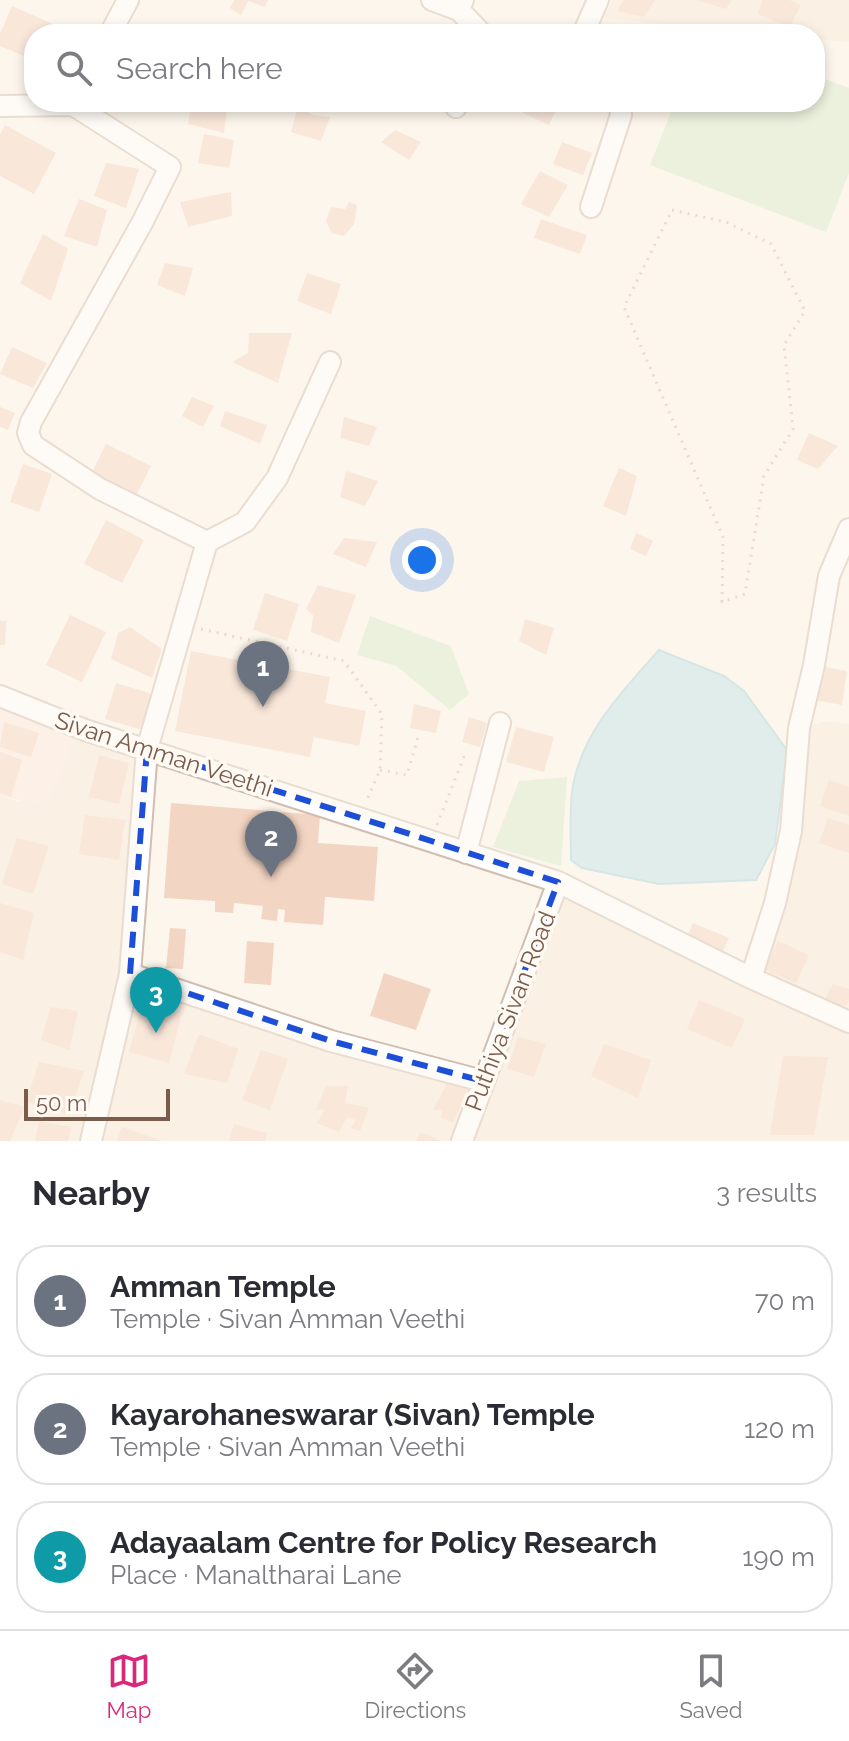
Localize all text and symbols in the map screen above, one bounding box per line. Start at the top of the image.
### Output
search box [24,24,825,112]
icon: search [52,46,96,90]
text: Search here [116,51,283,86]
your location [402,540,442,580]
pin: 1 [237,641,289,707]
street label: Sivan Amman Veethi [51,705,277,803]
pin: 2 [245,811,297,877]
street label: Puthiya Sivan Road [459,907,561,1115]
pin: 3 [130,967,182,1033]
scale bar [24,1085,170,1121]
text: 50 m [36,1090,87,1116]
text: Nearby [32,1173,150,1213]
text: 3 results [716,1178,817,1208]
text: Amman Temple [110,1269,336,1304]
text: 1 [54,1286,66,1316]
text: 70 m [755,1286,815,1316]
text: Temple · Sivan Amman Veethi [110,1304,465,1334]
text: Kayarohaneswarar (Sivan) Temple [110,1397,595,1432]
text: 2 [53,1414,67,1444]
text: 120 m [744,1414,815,1444]
text: Temple · Sivan Amman Veethi [110,1432,465,1462]
text: Adayaalam Centre for Policy Research [110,1525,657,1560]
text: 3 [53,1542,67,1572]
text: 190 m [742,1542,815,1572]
text: Place · Manaltharai Lane [110,1560,402,1590]
tab: Map [107,1649,151,1723]
tab: Directions [365,1649,466,1723]
tab: Saved [679,1649,742,1723]

